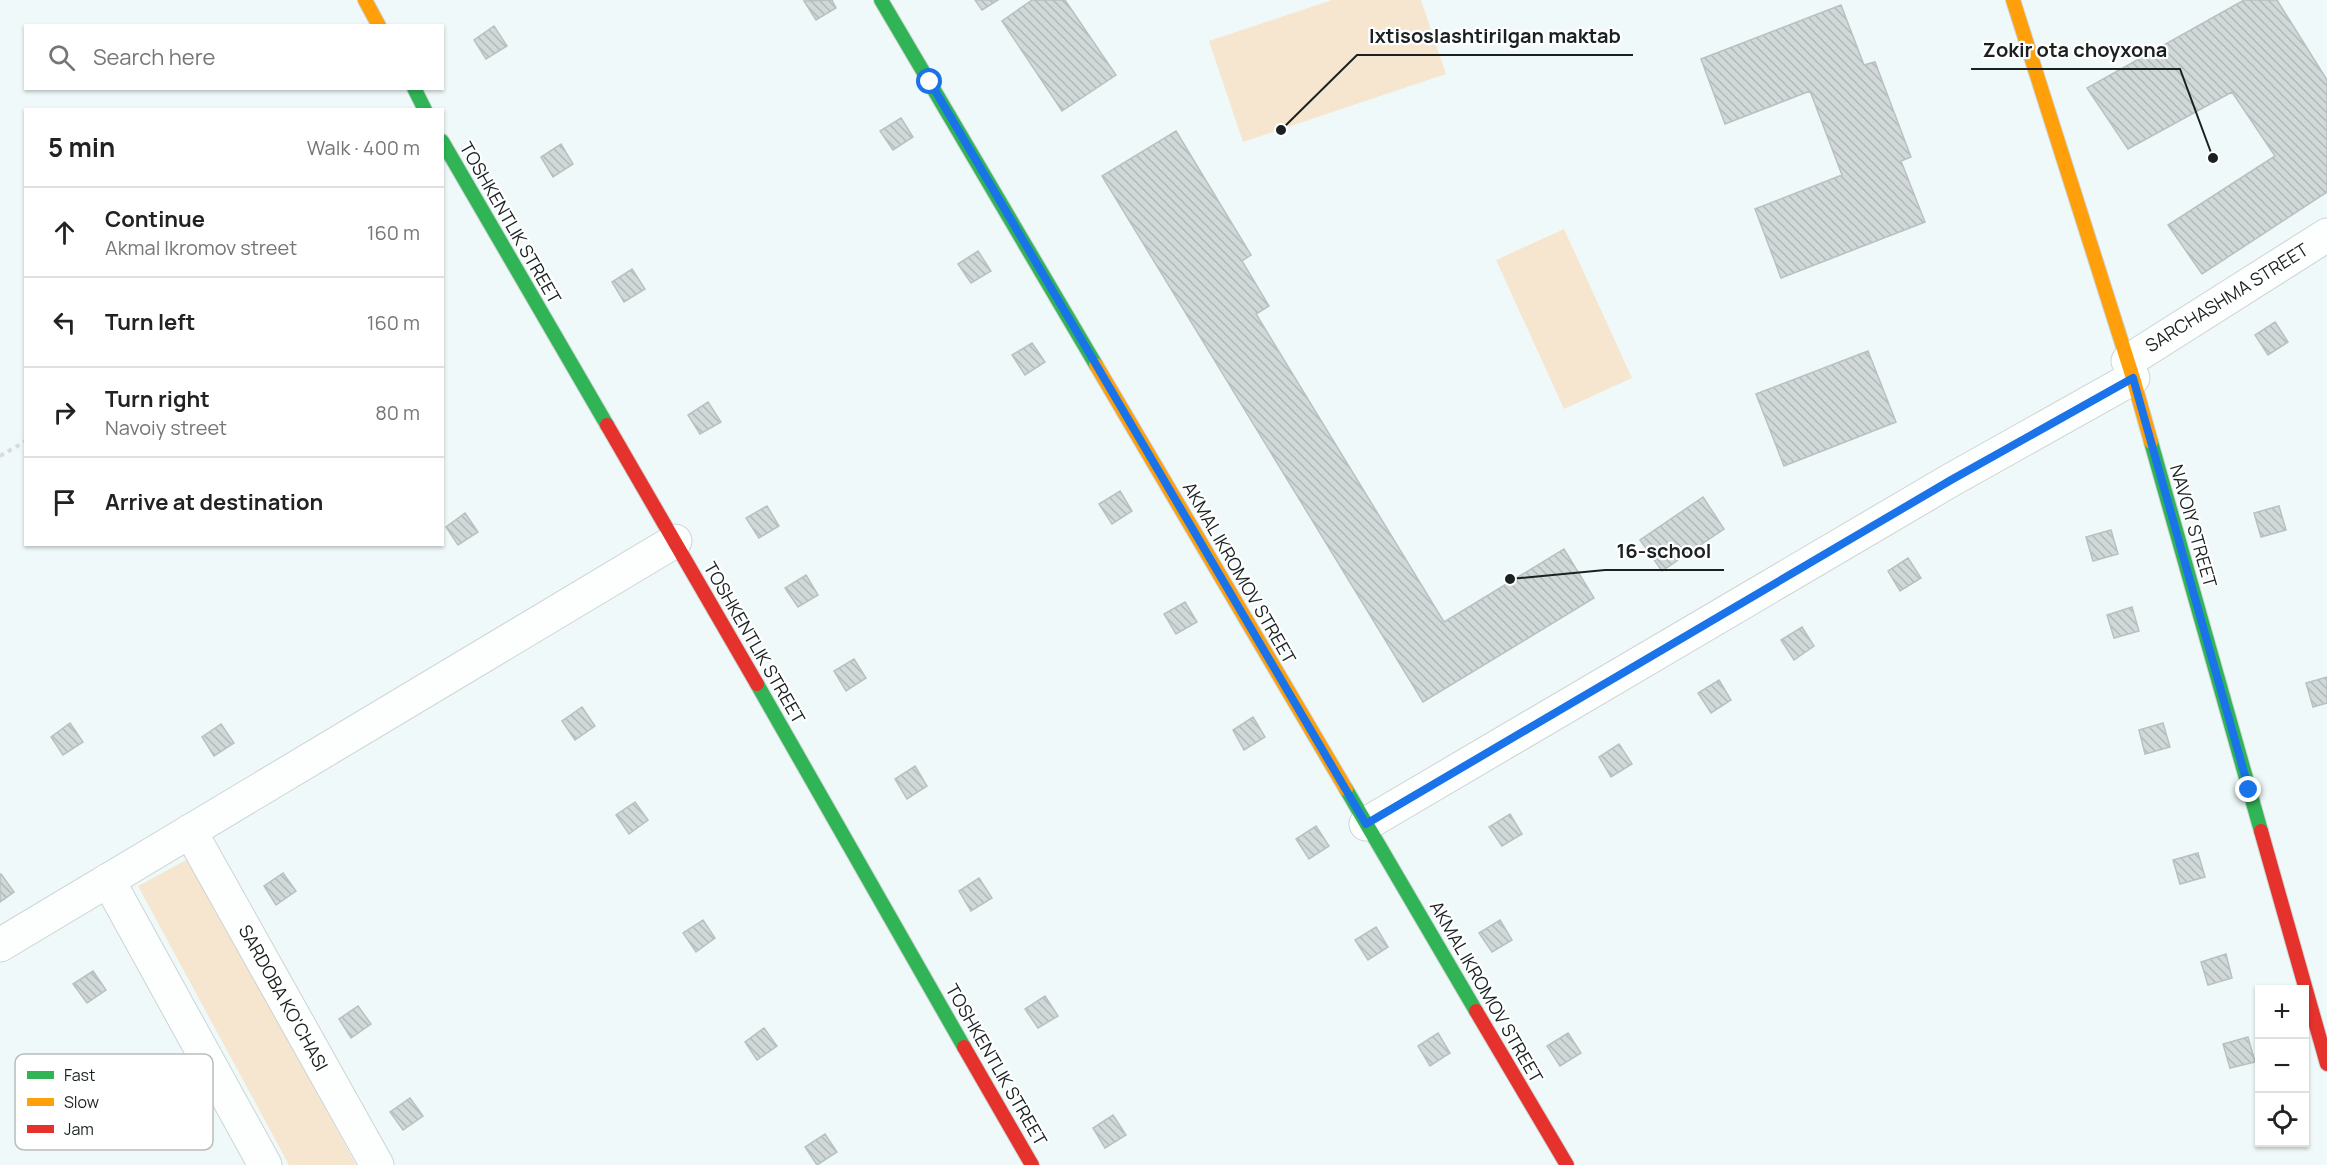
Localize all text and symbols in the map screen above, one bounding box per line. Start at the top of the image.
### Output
callout: Ixtisoslashtirilgan maktab [1357,17,1633,55]
text: Ixtisoslashtirilgan maktab [1369,22,1621,49]
search box [24,24,444,90]
callout: Zokir ota choyxona [1971,31,2180,69]
text: Zokir ota choyxona [1983,36,2167,63]
icon: search [45,41,78,74]
text: Search here [93,42,215,72]
route start [916,68,942,94]
text: 5 min [48,129,115,165]
text: Walk · 400 m [307,134,420,161]
street label: TOSHKENTLIK STREET [455,137,567,308]
text: Continue [105,204,205,234]
icon: ahead [48,216,81,249]
text: 160 m [367,219,420,246]
text: Akmal Ikromov street [105,234,297,261]
street label: SARCHASHMA STREET [2140,237,2313,357]
icon: left [48,306,81,339]
text: Turn left [105,307,195,337]
text: 160 m [367,309,420,336]
text: Turn right [105,384,210,414]
icon: right [48,396,81,429]
text: 80 m [375,399,420,426]
text: Navoiy street [105,414,227,441]
street label: NAVOIY STREET [2165,461,2223,590]
street label: AKMAL IKROMOV STREET [1178,477,1302,668]
icon: arrive [48,486,81,519]
text: Arrive at destination [105,487,323,517]
callout: 16-school [1605,532,1724,570]
text: 16-school [1617,537,1711,564]
street label: TOSHKENTLIK STREET [699,557,811,728]
route end [2235,776,2261,802]
street label: AKMAL IKROMOV STREET [1425,896,1549,1087]
street label: SARDOBA KO'CHASI [234,920,334,1075]
street label: TOSHKENTLIK STREET [941,979,1053,1150]
map controls [2255,985,2309,1147]
button: + [2255,985,2309,1039]
button: − [2255,1039,2309,1093]
legend [15,1054,213,1150]
text: Fast [64,1064,95,1086]
text: Slow [64,1091,99,1113]
button: locate [2255,1093,2309,1147]
text: Jam [64,1118,94,1140]

